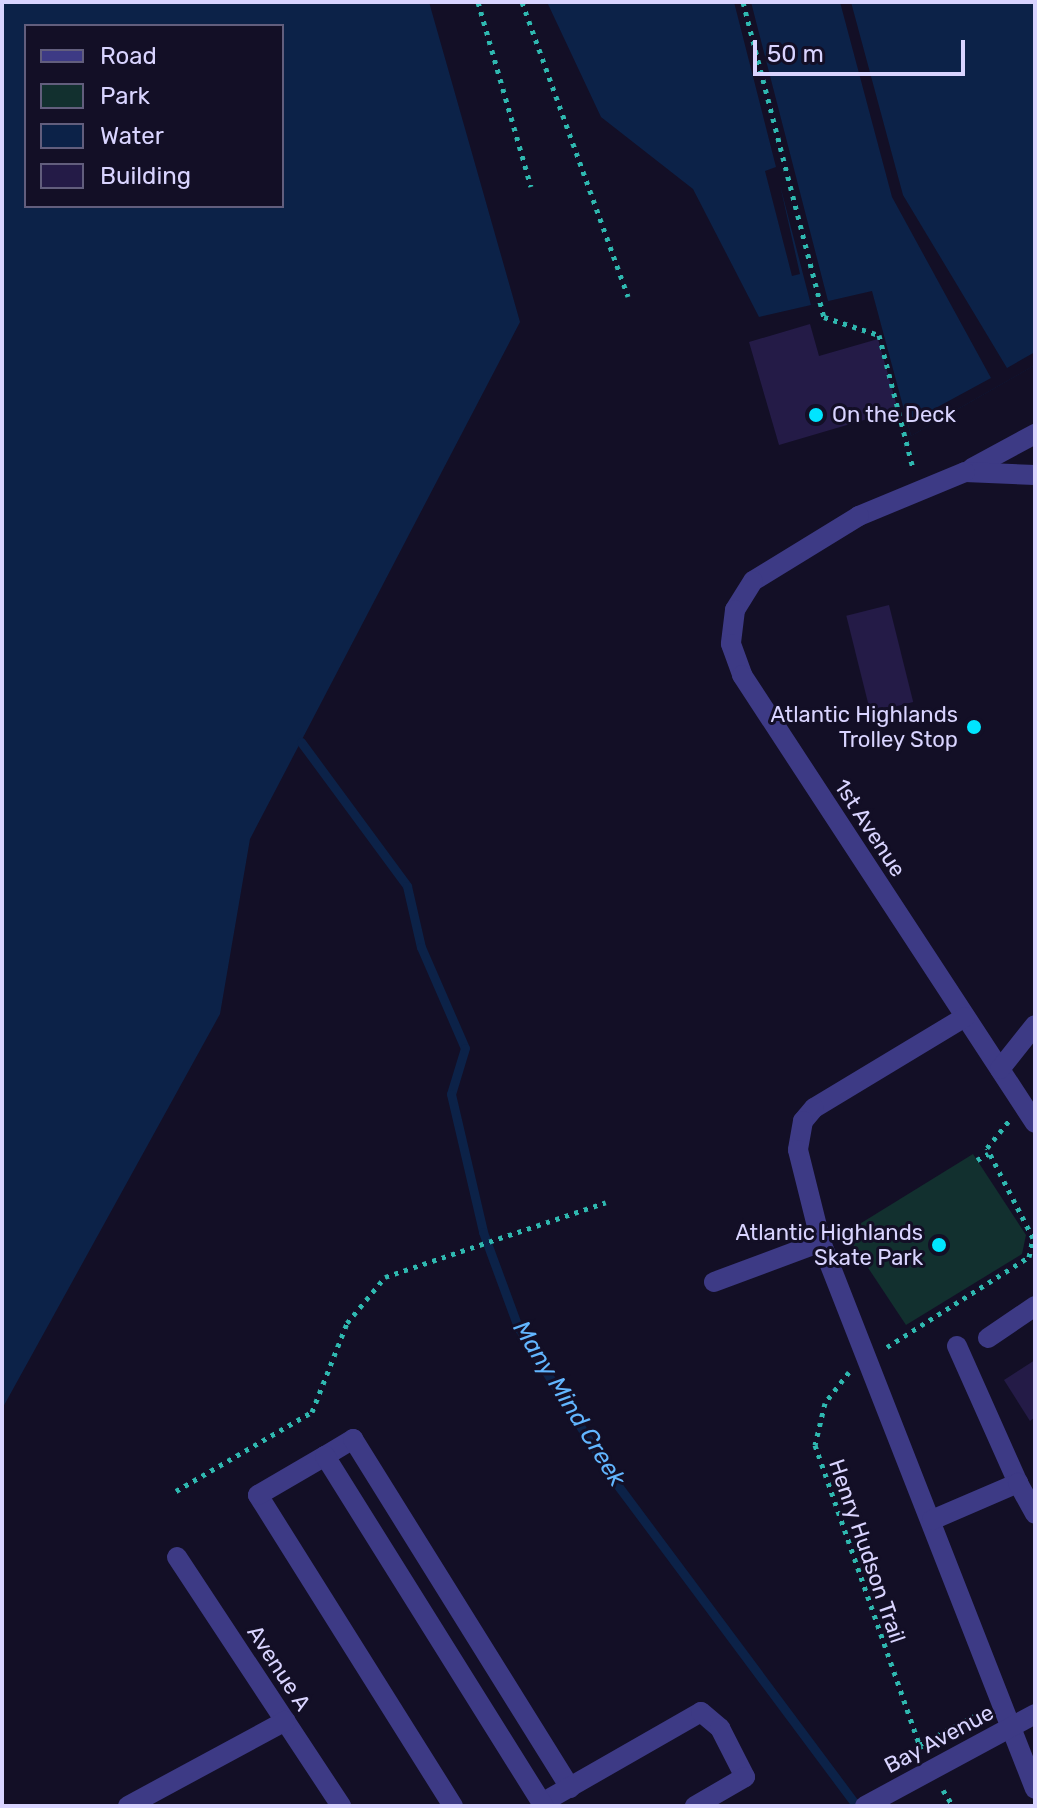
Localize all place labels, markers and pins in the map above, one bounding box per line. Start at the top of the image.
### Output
place label: On the Deck [832,402,956,428]
marker: On the Deck [807,406,825,424]
place label: Atlantic Highlands Trolley Stop [770,701,958,752]
marker: Atlantic Highlands Trolley Stop [965,718,983,736]
place label: Atlantic Highlands Skate Park [735,1219,923,1270]
marker: Atlantic Highlands Skate Park [930,1236,948,1254]

